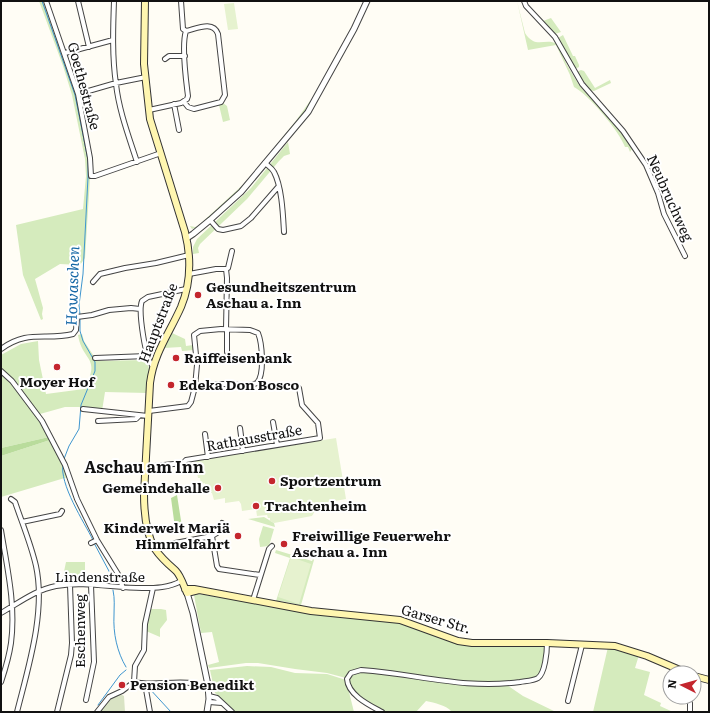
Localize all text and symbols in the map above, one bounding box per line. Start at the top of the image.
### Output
street label: Goethestraße [64,40,106,132]
street label: Neubruchweg [643,151,699,244]
water label: Howaschen [59,246,84,326]
place label: Gesundheitszentrum Aschau a. Inn [206,276,356,312]
street label: Hauptstraße [133,280,181,365]
marker: Gesundheitszentrum Aschau a. Inn [193,290,203,300]
place label: Raiffeisenbank [184,347,293,367]
marker: Raiffeisenbank [171,353,181,363]
marker: Moyer Hof [52,362,62,372]
place label: Moyer Hof [20,371,96,391]
place label: Edeka Don Bosco [179,374,299,394]
marker: Edeka Don Bosco [166,380,176,390]
street label: Rathausstraße [204,419,303,455]
district label: Aschau am Inn [84,454,204,478]
place label: Sportzentrum [280,470,382,490]
marker: Sportzentrum [267,476,277,486]
place label: Gemeindehalle [102,477,210,497]
marker: Gemeindehalle [213,483,223,493]
place label: Trachtenheim [264,495,367,515]
marker: Trachtenheim [251,501,261,511]
place label: Kinderwelt Mariä Himmelfahrt [103,517,231,553]
place label: Freiwillige Feuerwehr Aschau a. Inn [292,525,451,561]
marker: Kinderwelt Mariä Himmelfahrt [233,531,243,541]
marker: Freiwillige Feuerwehr Aschau a. Inn [279,539,289,549]
street label: Lindenstraße [55,566,145,586]
street label: Eschenweg [69,594,89,668]
street label: Garser Str. [399,599,473,638]
north arrow [662,665,702,705]
place label: Pension Benedikt [130,674,255,694]
text: N [663,678,679,689]
marker: Pension Benedikt [117,680,127,690]

